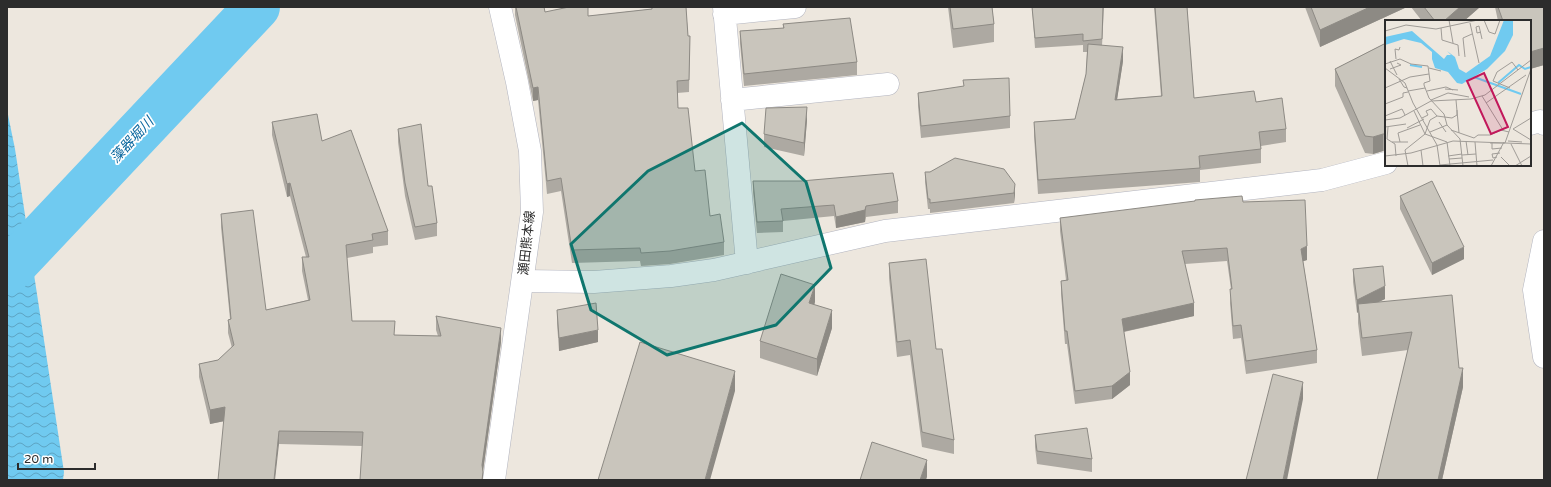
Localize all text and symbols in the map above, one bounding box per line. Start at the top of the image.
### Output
inset map [1385,20,1531,166]
water label: 藻器堀川 [107,112,159,166]
street label: 瀬田熊本線 [516,210,538,276]
scale bar [18,445,95,471]
text: 20 m [24,452,53,466]

